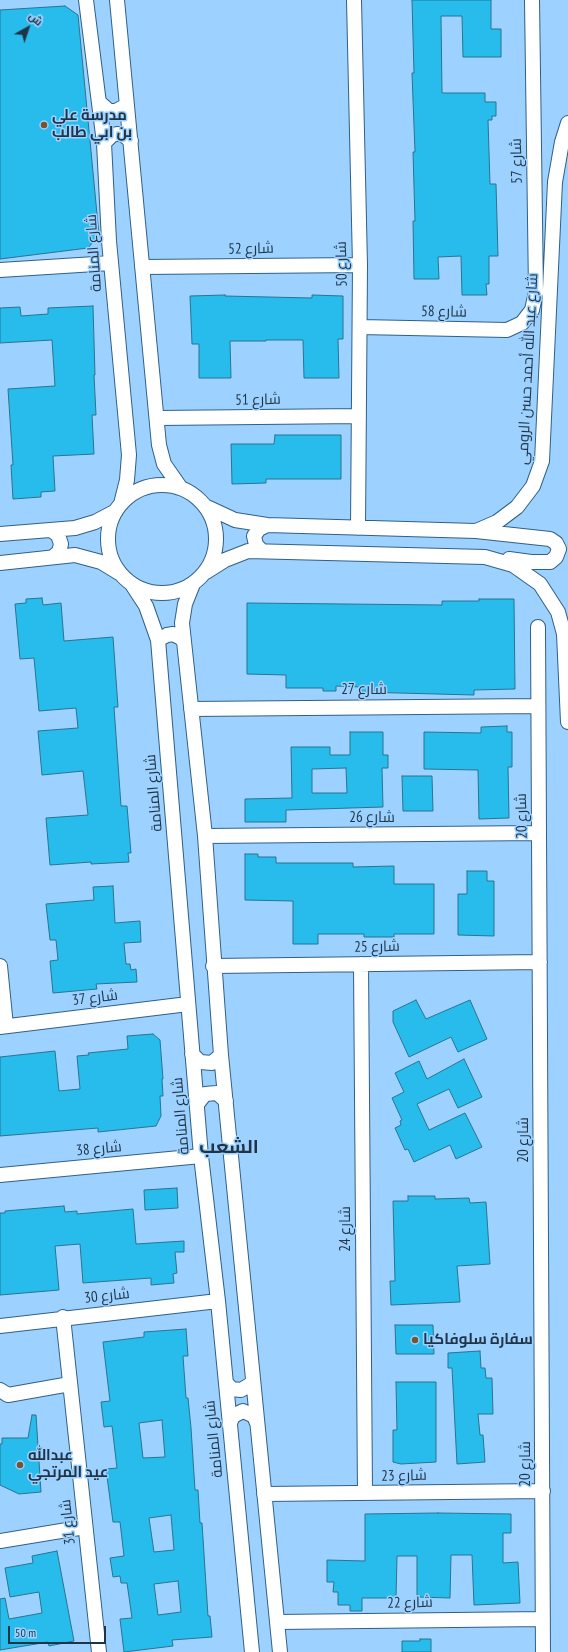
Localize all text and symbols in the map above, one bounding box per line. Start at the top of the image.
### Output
north arrow [8,8,48,48]
text: ش [26,9,46,29]
place label: مدرسة علي بن ابي طالب [52,107,132,142]
marker: مدرسة علي بن ابي طالب [39,120,49,130]
street label: شارع 57 [508,138,526,184]
street label: شارع المنامة [82,214,106,292]
street label: شارع 52 [228,240,274,258]
street label: شارع 50 [333,241,351,287]
street label: شارع عبد الله أحمد حسن الرومي [514,273,542,465]
street label: شارع 58 [421,303,467,321]
street label: شارع 51 [235,391,281,409]
street label: شارع 27 [341,681,387,699]
street label: شارع المنامة [142,754,166,832]
street label: شارع 20 [513,793,531,839]
street label: شارع 26 [349,809,395,827]
street label: شارع 25 [354,938,400,956]
street label: شارع 37 [71,986,119,1010]
street label: شارع المنامة [169,1077,193,1155]
street label: شارع 20 [515,1117,533,1163]
district label: الشعب [199,1137,259,1159]
street label: شارع 38 [75,1138,123,1160]
street label: شارع 24 [337,1206,355,1252]
street label: شارع 30 [83,1285,131,1307]
place label: سفارة سلوفاكيا [423,1331,533,1349]
marker: سفارة سلوفاكيا [410,1335,420,1345]
street label: شارع المنامة [201,1399,227,1479]
street label: شارع 20 [517,1441,535,1487]
place label: عبدالله عيد المرتجي [28,1447,108,1482]
marker: عبدالله عيد المرتجي [15,1460,25,1470]
street label: شارع 23 [381,1467,427,1485]
street label: شارع 31 [57,1498,79,1546]
street label: شارع 22 [387,1594,433,1612]
scale bar [10,1618,108,1644]
text: 50 m [15,1625,36,1640]

